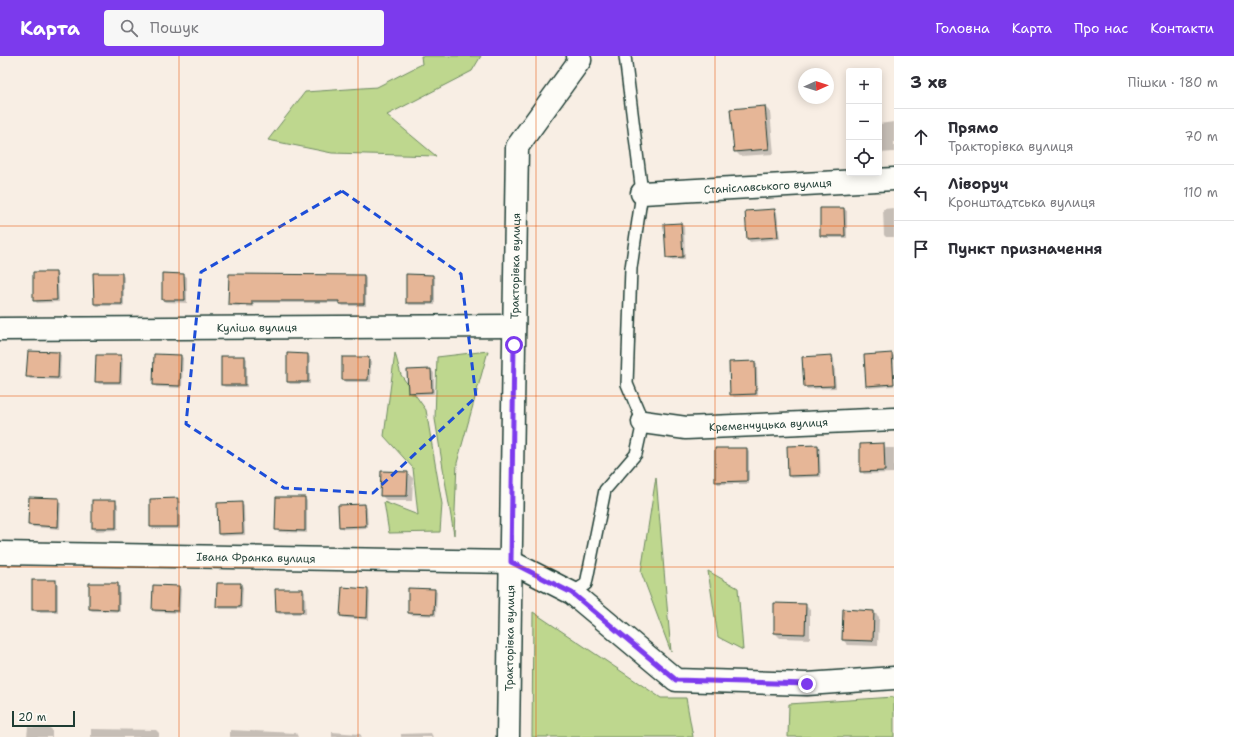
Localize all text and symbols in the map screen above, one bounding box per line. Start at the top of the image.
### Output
search box [104,10,384,46]
text: Карта [20,16,80,41]
icon: search [118,17,140,39]
text: Пошук [150,18,199,38]
text: Головна [935,19,990,37]
text: Карта [1012,19,1052,37]
text: Про нас [1074,19,1128,37]
text: Контакти [1150,19,1214,37]
north arrow [798,68,834,104]
map controls [846,68,882,176]
button: + [846,68,882,104]
text: 3 хв [910,71,947,93]
text: Пішки · 180 m [1128,74,1218,91]
button: − [846,104,882,140]
text: Прямо [948,118,998,138]
icon: ahead [910,126,932,148]
text: 70 m [1184,128,1218,145]
text: Тракторівка вулиця [948,138,1074,155]
button: locate [846,140,882,176]
text: Ліворуч [948,174,1008,194]
street label: Станіславського вулиця [703,175,832,198]
icon: left [910,182,932,204]
text: 110 m [1183,184,1218,201]
text: Кронштадтська вулиця [948,194,1095,211]
street label: Тракторівка вулиця [507,213,524,319]
icon: arrive [910,238,932,260]
text: Пункт призначення [948,239,1103,259]
street label: Куліша вулиця [217,320,297,336]
route start [505,336,523,354]
street label: Кременчуцька вулиця [708,415,829,435]
street label: Івана Франка вулиця [196,549,316,567]
street label: Тракторівка вулиця [502,585,518,691]
route end [798,675,816,693]
scale bar [12,709,75,728]
text: 20 m [18,710,46,725]

